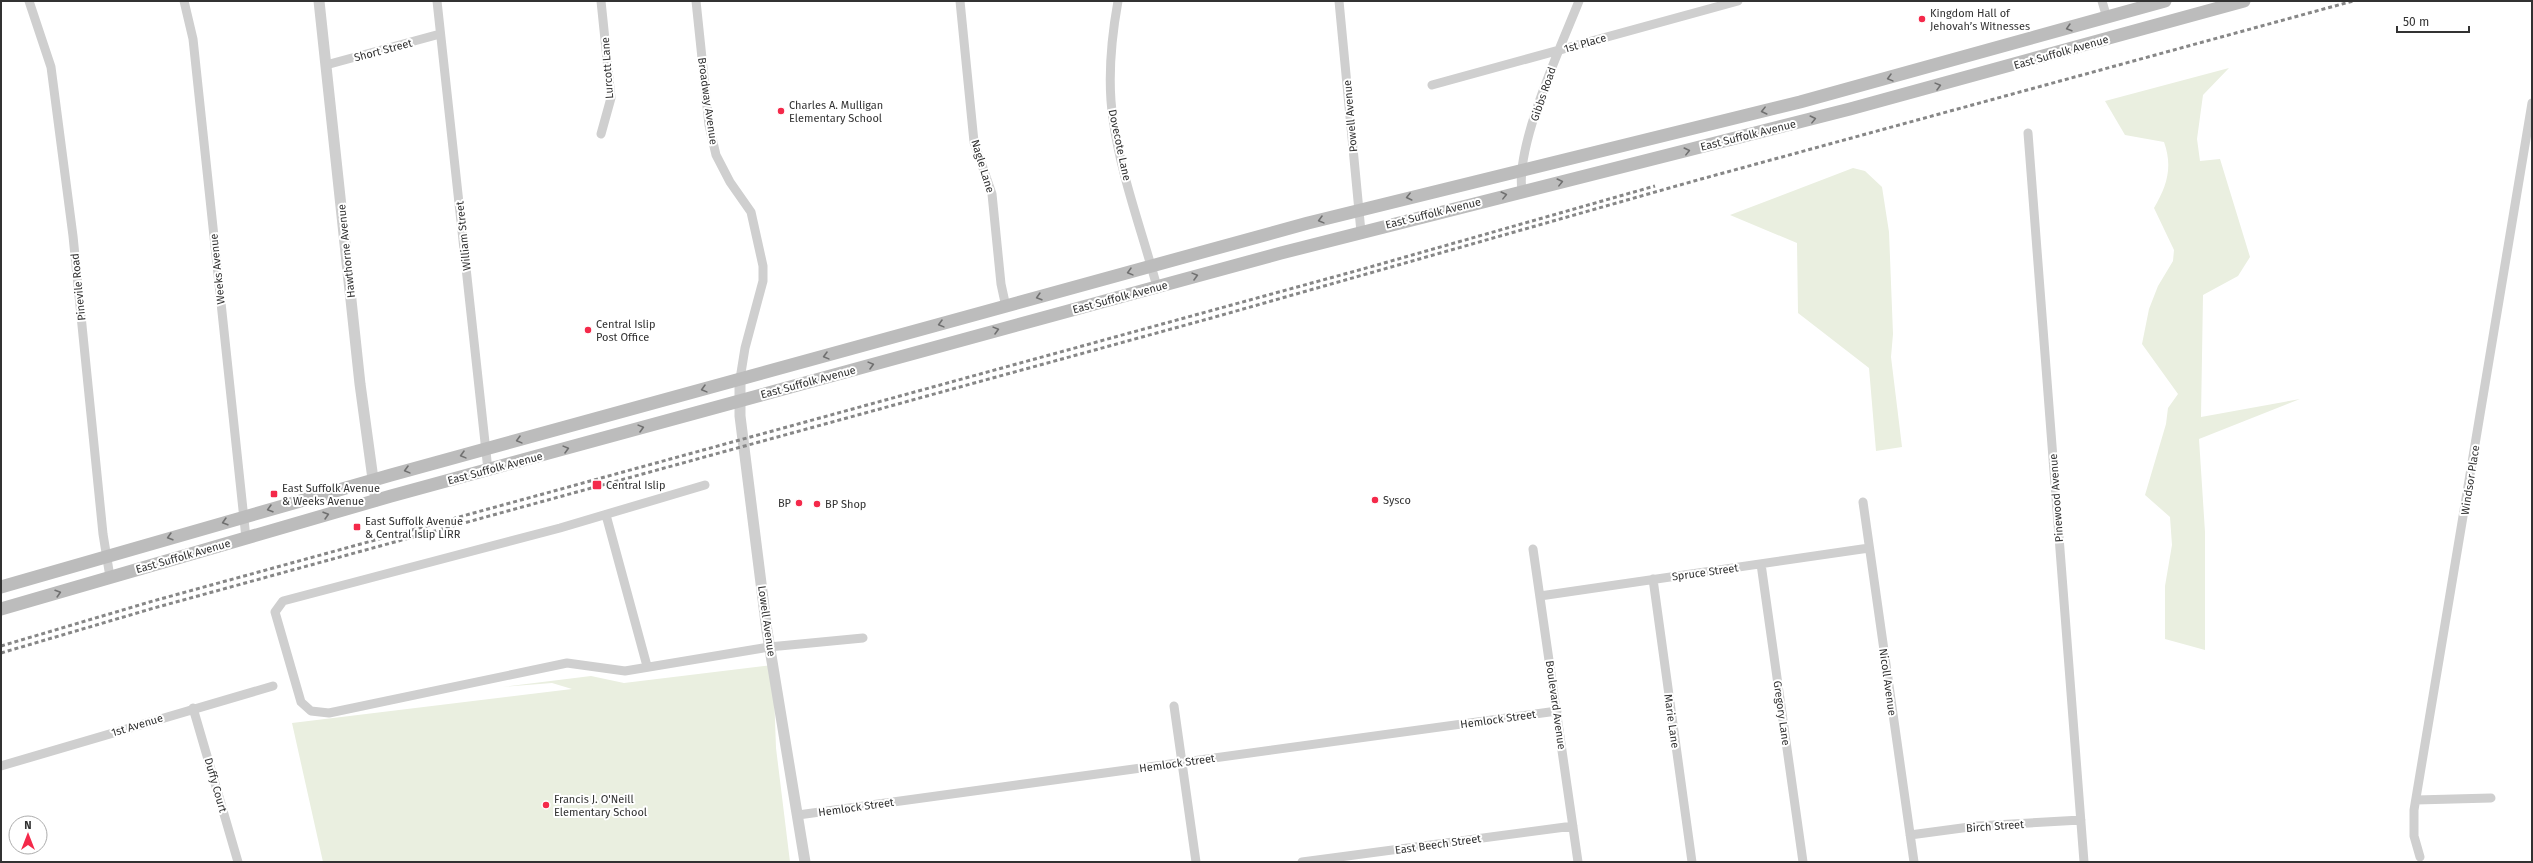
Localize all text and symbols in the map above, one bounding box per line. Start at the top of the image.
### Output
place label: Kingdom Hall of Jehovah’s Witnesses [1930,7,2030,33]
scale bar [2397,8,2469,34]
marker: Kingdom Hall of Jehovah’s Witnesses [1917,14,1927,24]
text: 50 m [2403,15,2429,29]
one-way arrow [2066,23,2073,32]
street label: 1st Place [1563,31,1608,56]
street label: East Suffolk Avenue [2012,33,2110,72]
street label: Short Street [353,36,414,65]
street label: Lurcott Lane [599,37,616,99]
street label: Broadway Avenue [695,57,720,145]
street label: Gibbs Road [1528,65,1559,123]
one-way arrow [1887,74,1893,82]
street label: Powell Avenue [1341,79,1360,153]
one-way arrow [1935,82,1942,91]
place label: Charles A. Mulligan Elementary School [789,99,883,125]
marker: Charles A. Mulligan Elementary School [776,106,786,116]
one-way arrow [1761,106,1767,114]
street label: Dovecote Lane [1106,108,1133,182]
one-way arrow [1809,115,1816,123]
street label: East Suffolk Avenue [1699,117,1797,154]
street label: Nagle Lane [968,138,997,194]
one-way arrow [1683,147,1690,156]
one-way arrow [1557,178,1563,186]
one-way arrow [1501,192,1507,200]
one-way arrow [1406,193,1412,201]
street label: East Suffolk Avenue [1384,195,1482,232]
street label: William Street [453,200,474,271]
street label: Hawthorne Avenue [335,203,358,298]
one-way arrow [1318,215,1325,224]
street label: Weeks Avenue [207,233,228,305]
street label: Pinevile Road [68,253,89,321]
one-way arrow [1127,267,1134,276]
one-way arrow [1191,272,1198,281]
street label: East Suffolk Avenue [1071,279,1169,316]
one-way arrow [1036,292,1043,301]
place label: Central Islip Post Office [596,318,655,344]
one-way arrow [938,319,945,328]
marker: Central Islip Post Office [583,325,593,335]
one-way arrow [993,327,999,335]
one-way arrow [823,351,830,360]
one-way arrow [867,361,874,370]
street label: East Suffolk Avenue [759,364,857,401]
one-way arrow [701,384,708,393]
one-way arrow [637,424,644,433]
one-way arrow [516,435,522,443]
street label: Windsor Place [2459,444,2482,516]
one-way arrow [562,445,569,454]
street label: East Suffolk Avenue [446,450,544,487]
one-way arrow [460,450,467,459]
street label: Pinewood Avenue [2047,453,2066,543]
one-way arrow [404,465,411,474]
marker: Central Islip [591,479,603,491]
place label: Central Islip [606,479,665,492]
place label: East Suffolk Avenue & Weeks Avenue [282,482,380,508]
marker: East Suffolk Avenue & Weeks Avenue [269,489,279,499]
place label: Sysco [1383,494,1411,507]
marker: Sysco [1370,495,1380,505]
place label: BP [778,497,792,510]
marker: BP [794,498,804,508]
place label: BP Shop [825,498,866,511]
marker: BP Shop [812,499,822,509]
one-way arrow [267,504,274,513]
one-way arrow [322,511,329,520]
place label: East Suffolk Avenue & Central Islip LIRR [365,515,463,541]
one-way arrow [222,517,229,526]
marker: East Suffolk Avenue & Central Islip LIRR [352,522,362,532]
one-way arrow [167,533,173,541]
street label: East Suffolk Avenue [134,537,232,576]
street label: Spruce Street [1671,561,1739,584]
street label: Lowell Avenue [755,585,778,657]
one-way arrow [54,589,61,598]
street label: Nicoll Avenue [1876,648,1899,717]
street label: Boulevard Avenue [1543,660,1568,750]
street label: Gregory Lane [1771,680,1792,746]
street label: Marie Lane [1661,693,1682,749]
street label: Hemlock Street [1459,708,1537,731]
street label: 1st Avenue [110,711,165,739]
street label: Hemlock Street [1138,752,1216,775]
street label: Duffy Court [202,756,230,814]
place label: Francis J. O'Neill Elementary School [554,793,647,819]
street label: Hemlock Street [817,796,895,819]
marker: Francis J. O'Neill Elementary School [541,800,551,810]
north arrow [8,815,48,855]
street label: Birch Street [1966,818,2025,835]
text: N [24,819,32,832]
street label: East Beech Street [1394,832,1482,857]

